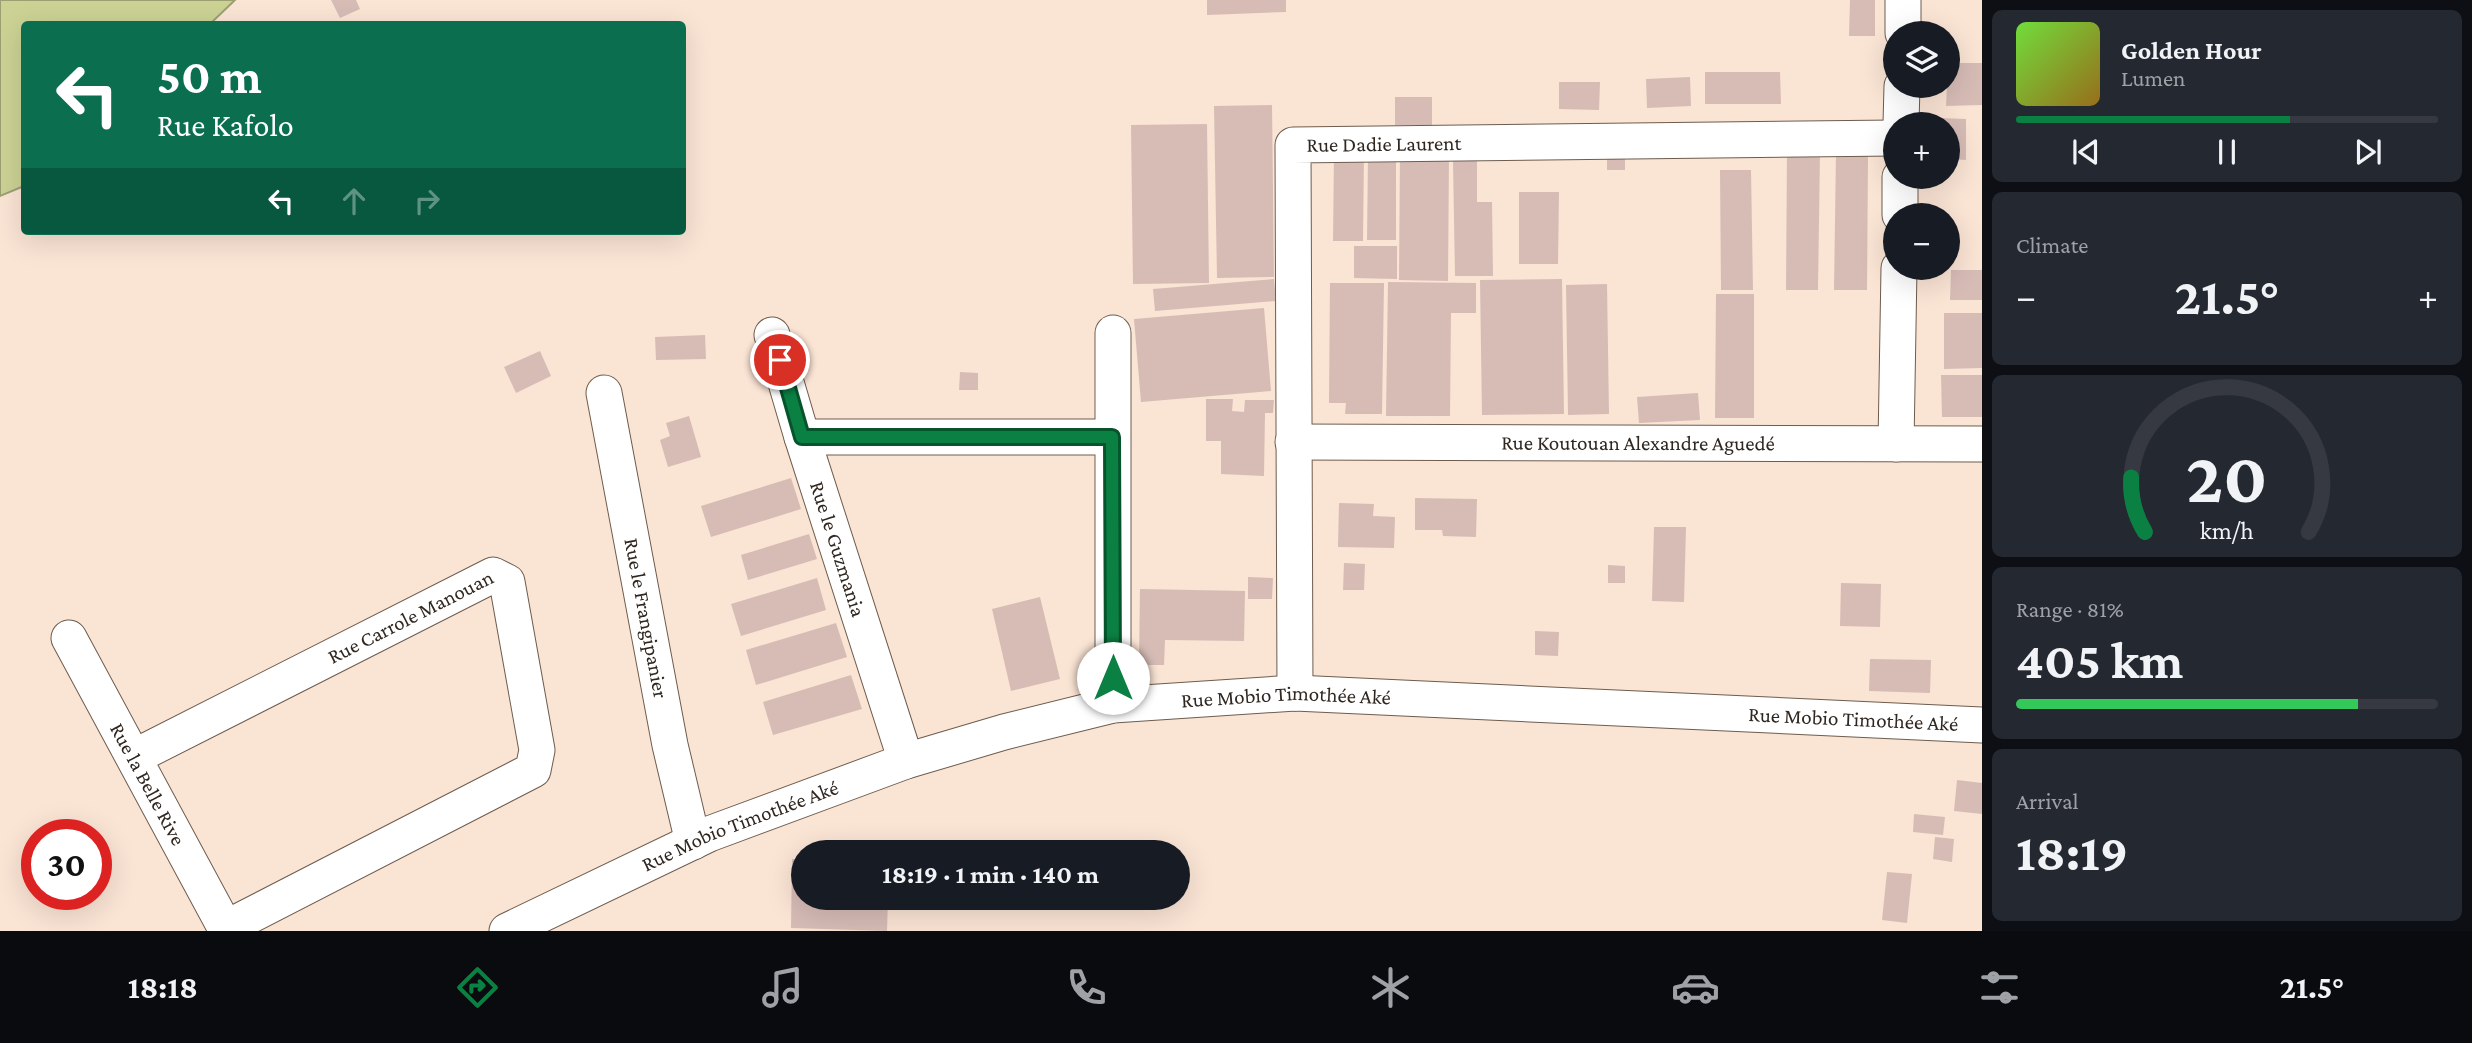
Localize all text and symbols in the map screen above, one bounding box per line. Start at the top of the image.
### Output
map controls [1883,21,1960,280]
button: layers [1883,21,1960,98]
text: Golden Hour [2121,36,2262,65]
icon: left [42,49,133,140]
text: 50 m [157,49,262,104]
text: Lumen [2121,65,2185,91]
text: Rue Kafolo [157,107,294,143]
button: + [1883,112,1960,189]
street label: Rue Dadie Laurent [1306,131,1463,157]
icon: previous [2067,133,2105,171]
icon: pause [2208,133,2246,171]
icon: next [2349,133,2387,171]
icon: left [262,182,300,220]
icon: ahead [335,182,373,220]
icon: right [408,182,446,220]
button: − [1883,203,1960,280]
text: Climate [2016,232,2088,258]
text: 21.5° [2175,267,2280,325]
text: − [2016,275,2036,317]
text: + [2418,275,2438,317]
pin [750,330,810,390]
icon: arrive [761,341,799,379]
street label: Rue Koutouan Alexandre Aguedé [1501,431,1775,455]
text: 20 [2186,437,2268,518]
street label: Rue le Guzmania [805,478,871,620]
text: km/h [2200,516,2254,543]
street label: Rue le Frangipanier [619,536,673,701]
street label: Rue Carrole Manouan [324,565,497,669]
text: Range · 81% [2016,596,2124,622]
text: 405 km [2016,631,2183,689]
position arrow [1076,641,1150,715]
street label: Rue Mobio Timothée Aké [1180,681,1391,712]
street label: Rue Mobio Timothée Aké [1748,702,1959,736]
street label: Rue la Belle Rive [105,719,191,850]
street label: Rue Mobio Timothée Aké [638,775,842,876]
text: Arrival [2016,788,2079,814]
speed limit sign: 30 [21,819,112,910]
text: 18:19 [2016,823,2128,881]
text: 18:19 · 1 min · 140 m [882,860,1099,889]
icon: directions [453,963,502,1012]
icon: music [758,963,807,1012]
icon: phone [1062,963,1111,1012]
icon: climate [1366,963,1415,1012]
icon: car [1671,963,1720,1012]
icon: filters [1975,963,2024,1012]
text: 18:18 [128,969,198,1005]
text: 21.5° [2280,969,2344,1005]

